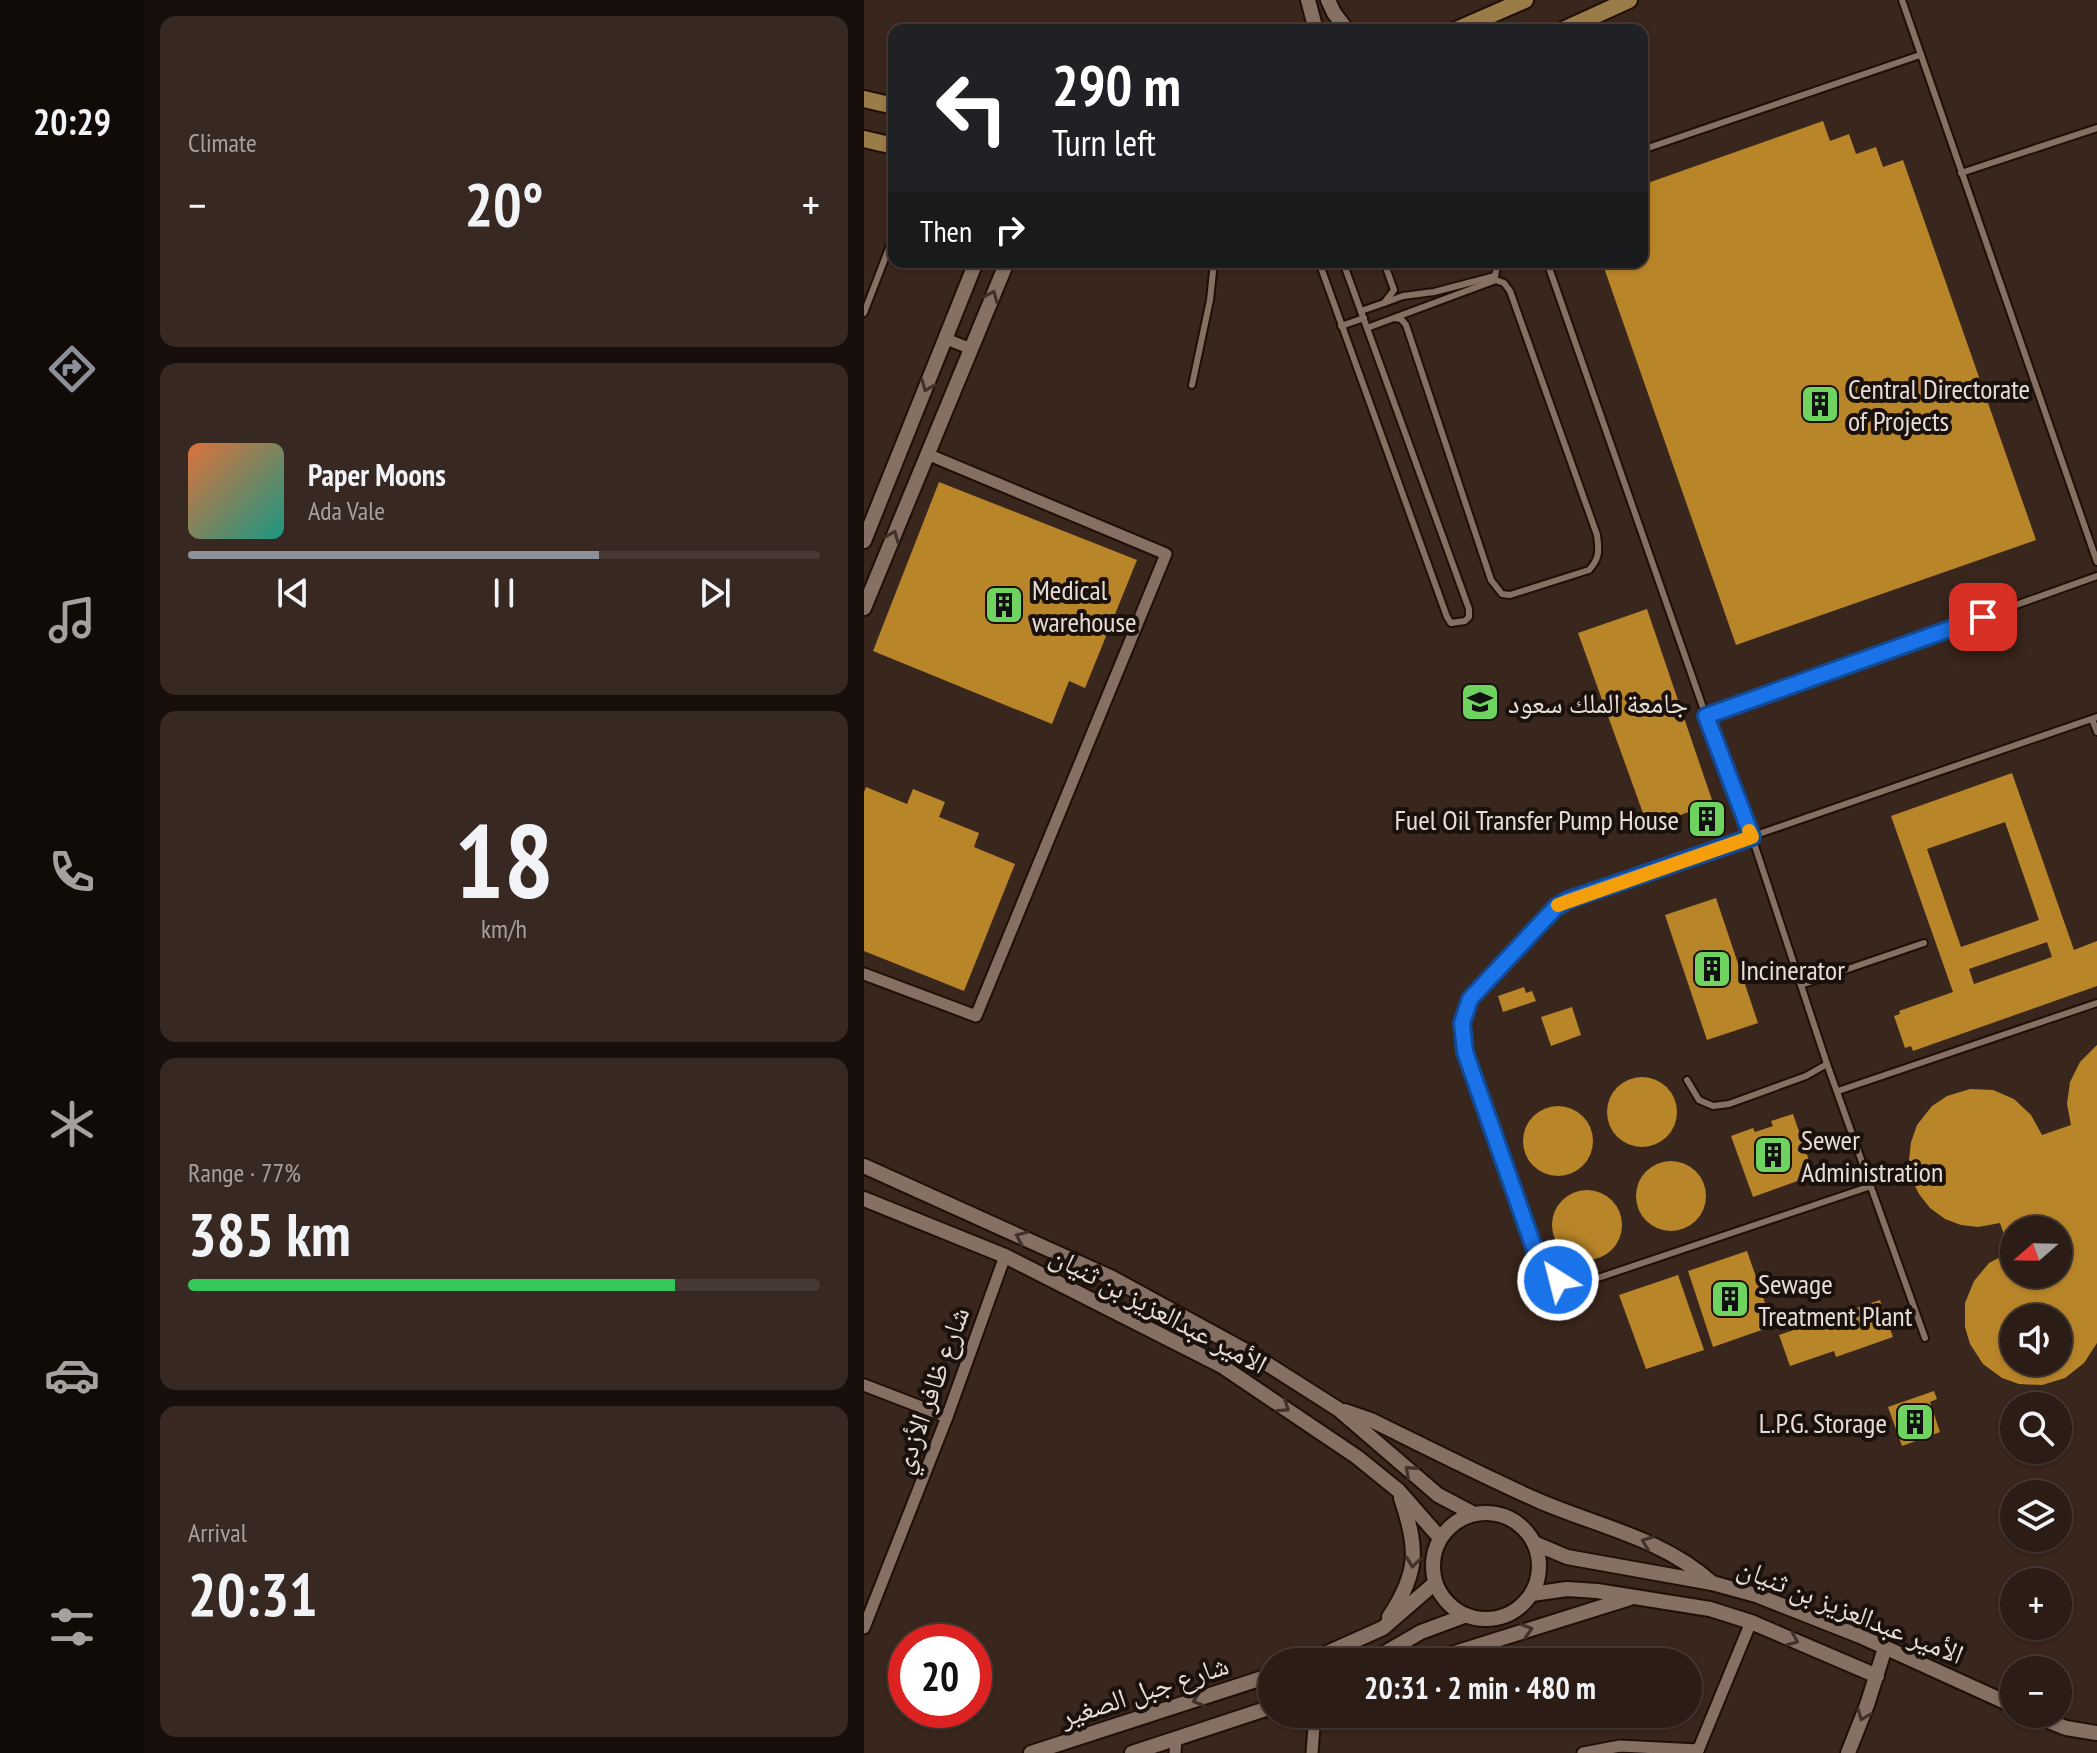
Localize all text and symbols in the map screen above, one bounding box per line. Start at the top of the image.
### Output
text: 290 m [1052,49,1181,121]
icon: left [920,56,1024,160]
text: 20:29 [33,98,111,145]
text: Turn left [1052,119,1156,166]
text: Climate [188,126,257,159]
text: 20° [464,165,544,243]
text: − [188,176,206,233]
text: + [802,176,820,233]
icon: right [988,208,1032,252]
text: Then [920,211,972,250]
one-way arrow [983,289,999,304]
icon: directions [44,341,100,397]
place label: Central Directorate of Projects [1848,370,2030,439]
one-way arrow [920,378,936,392]
building icon: Central Directorate of Projects [1799,383,1841,425]
text: Paper Moons [308,455,446,494]
text: Ada Vale [308,494,385,527]
one-way arrow [884,530,900,544]
icon: previous [271,571,315,615]
icon: pause [482,571,526,615]
icon: next [693,571,737,615]
place label: Medical warehouse [1032,571,1137,640]
pin [1949,583,2017,651]
building icon: Medical warehouse [983,584,1025,626]
icon: music [44,592,100,648]
icon: arrive [1961,595,2005,639]
school or university icon: جامعة الملك سعود [1459,681,1501,723]
place label: جامعة الملك سعود [1508,684,1688,721]
text: 18 [454,792,554,927]
building icon: Fuel Oil Transfer Pump House [1686,798,1728,840]
place label: Fuel Oil Transfer Pump House [1395,801,1679,838]
icon: phone [44,844,100,900]
text: km/h [481,912,527,945]
building icon: Incinerator [1691,948,1733,990]
place label: Incinerator [1740,951,1845,988]
icon: climate [44,1096,100,1152]
place label: Sewer Administration [1801,1121,1943,1190]
building icon: Sewer Administration [1752,1134,1794,1176]
text: Range · 77% [188,1156,301,1189]
text: 385 km [188,1195,351,1273]
north arrow [2000,1216,2072,1288]
map controls [2000,1216,2072,1728]
one-way arrow [1014,1231,1029,1247]
street label: الأمير عبدالعزيز بن ثنيان [1044,1236,1274,1382]
position arrow [1516,1238,1600,1322]
place label: Sewage Treatment Plant [1758,1265,1913,1334]
building icon: Sewage Treatment Plant [1709,1278,1751,1320]
street label: شارع ظافر الأزدي [883,1302,982,1480]
button: sound [2000,1304,2072,1376]
icon: car [44,1347,100,1403]
button: search [2000,1392,2072,1464]
one-way arrow [1276,1397,1290,1412]
building icon: L.P.G. Storage [1894,1401,1936,1443]
place label: L.P.G. Storage [1759,1404,1887,1441]
one-way arrow [1404,1466,1419,1481]
button: layers [2000,1480,2072,1552]
text: Arrival [188,1516,247,1549]
one-way arrow [1641,1535,1655,1552]
street label: الأمير عبدالعزيز بن ثنيان [1733,1548,1969,1672]
text: 20:31 [188,1555,318,1633]
one-way arrow [1405,1555,1422,1569]
button: + [2000,1568,2072,1640]
icon: filters [44,1599,100,1655]
one-way arrow [1520,1623,1534,1639]
speed limit sign: 20 [888,1624,992,1728]
one-way arrow [1785,1630,1799,1646]
street label: شارع جبل الصغير [1054,1645,1233,1735]
button: − [2000,1656,2072,1728]
text: 20:31 · 2 min · 480 m [1364,1668,1596,1707]
one-way arrow [1192,1690,1206,1706]
one-way arrow [1856,1707,1873,1721]

